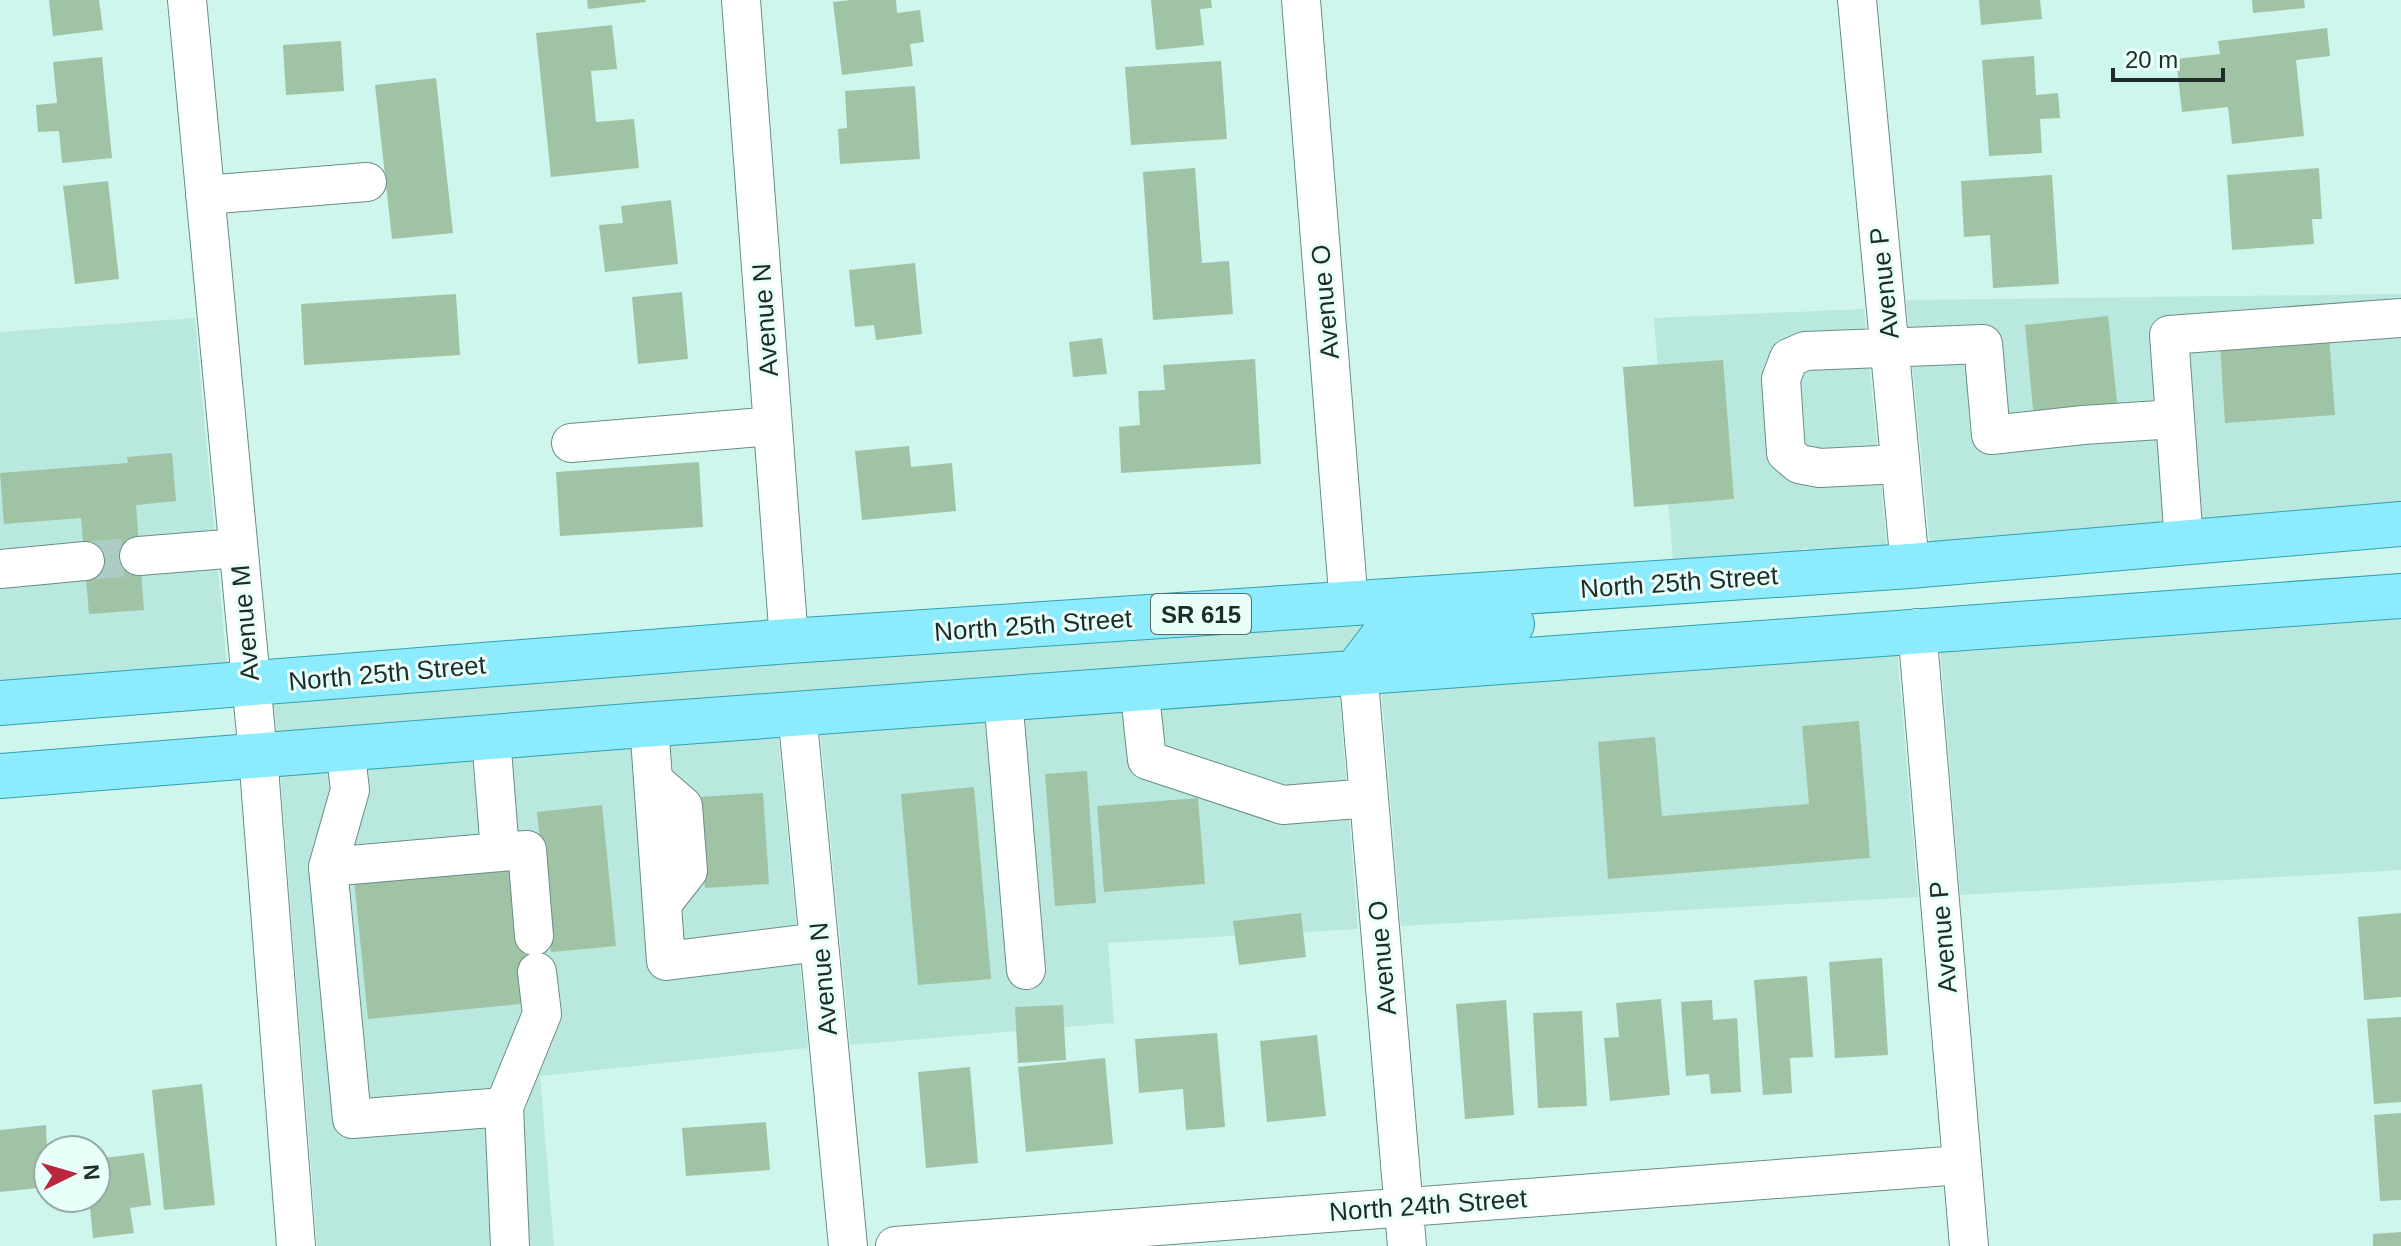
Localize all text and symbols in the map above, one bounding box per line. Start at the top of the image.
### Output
scale bar [2113,32,2223,82]
text: 20 m [2125,46,2178,73]
street label: Avenue P [1863,226,1905,340]
street label: Avenue O [1305,243,1345,361]
street label: Avenue N [746,262,784,378]
street label: North 25th Street [1579,560,1780,604]
street label: Avenue M [225,564,265,682]
road number: SR 615 [1151,594,1251,634]
street label: North 25th Street [933,603,1134,647]
street label: North 25th Street [287,649,488,697]
street label: Avenue P [1923,880,1963,994]
street label: Avenue O [1362,899,1402,1017]
street label: Avenue N [803,921,843,1037]
north arrow [32,1134,112,1214]
text: N [78,1163,105,1181]
street label: North 24th Street [1328,1183,1529,1227]

